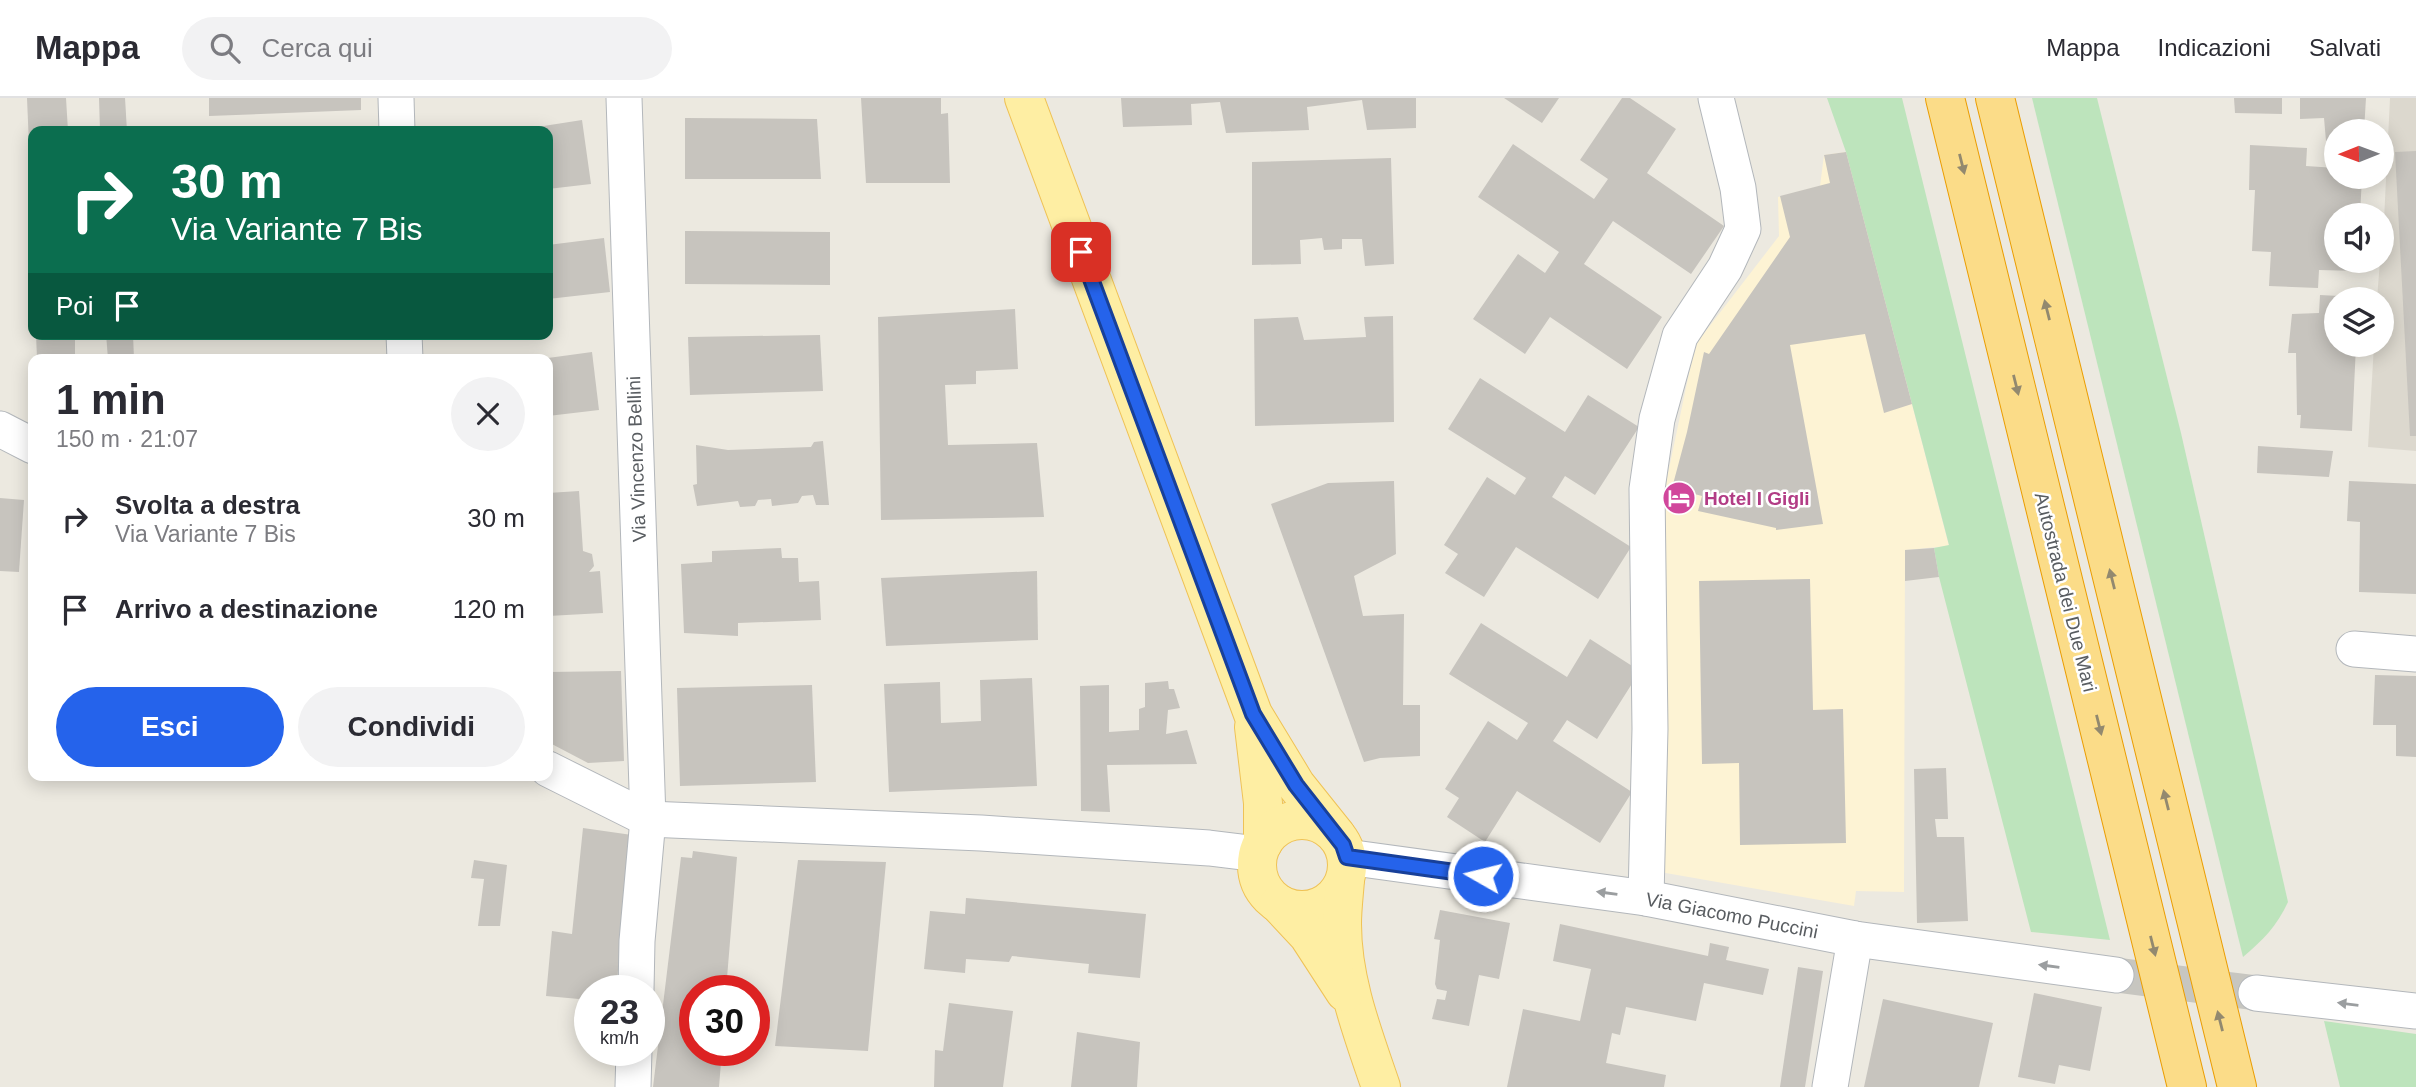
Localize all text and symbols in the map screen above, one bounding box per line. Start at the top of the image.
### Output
search box [182,17,672,80]
text: Mappa [35,29,140,66]
icon: search [206,29,244,67]
text: Cerca qui [262,33,373,63]
text: Mappa [2046,34,2120,61]
text: Indicazioni [2158,34,2271,61]
text: Salvati [2309,34,2381,61]
north arrow [2324,119,2394,189]
map controls [2324,119,2394,357]
one-way arrow [1957,153,1968,175]
icon: right [56,154,147,245]
text: 30 m [171,154,283,208]
button: sound [2324,203,2394,273]
text: Via Variante 7 Bis [171,211,422,247]
pin [1051,222,1111,282]
icon: arrive [1062,233,1100,271]
icon: arrive [108,287,146,325]
button: layers [2324,287,2394,357]
text: Poi [56,291,94,321]
one-way arrow [2041,299,2052,321]
one-way arrow [2011,374,2022,396]
text: 1 min [56,376,166,423]
street label: Via Vincenzo Bellini [623,376,650,542]
button: close [451,377,525,451]
text: 150 m · 21:07 [56,426,198,452]
hotel icon: Hotel I Gigli [1660,479,1698,517]
place label: Hotel I Gigli [1704,488,1810,509]
text: Svolta a destra [115,490,300,520]
street label: Autostrada dei Due Mari [2031,490,2100,694]
icon: right [56,500,94,538]
text: 30 m [467,503,525,533]
text: Via Variante 7 Bis [115,521,296,547]
one-way arrow [2106,568,2117,590]
icon: arrive [56,591,94,629]
text: Arrivo a destinazione [115,594,378,624]
text: 120 m [453,594,525,624]
button: Esci [56,687,284,767]
button: Condividi [298,687,525,767]
one-way arrow [2094,714,2105,736]
one-way arrow [2161,789,2172,811]
position arrow [1446,839,1520,913]
one-way arrow [1596,887,1618,898]
street label: Via Giacomo Puccini [1644,888,1820,942]
one-way arrow [2148,935,2159,957]
one-way arrow [2037,960,2059,971]
speed limit sign: 30 [679,975,770,1066]
text: 23 [600,992,639,1031]
one-way arrow [2337,998,2359,1009]
one-way arrow [2215,1010,2226,1032]
text: km/h [600,1028,639,1048]

